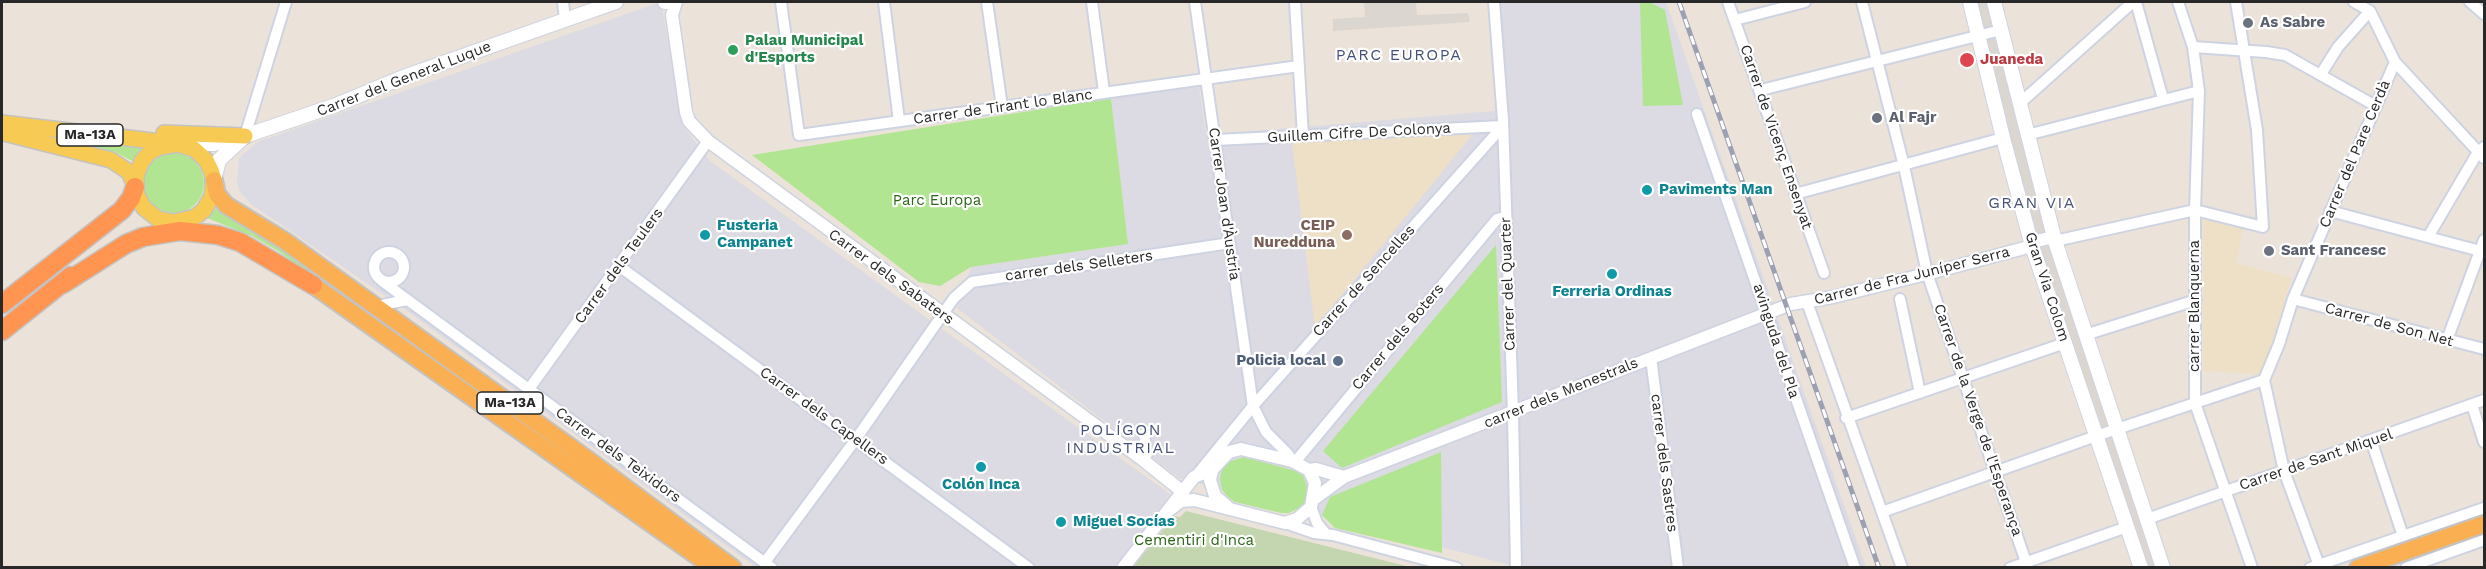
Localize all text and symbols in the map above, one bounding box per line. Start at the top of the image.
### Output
place label: As Sabre [2260,14,2325,32]
marker: As Sabre [2241,16,2255,30]
place label: Palau Municipal d'Esports [745,32,863,67]
street label: Carrer del General Luque [314,37,494,121]
street label: Carrer de Vicenç Ensenyat [1736,42,1816,232]
marker: Palau Municipal d'Esports [726,43,740,57]
district label: PARC EUROPA [1336,45,1462,65]
marker: Juaneda [1958,51,1976,69]
place label: Juaneda [1980,51,2043,69]
street label: Carrer del Pare Cerdà [2316,78,2394,230]
street label: Carrer de Tirant lo Blanc [912,85,1094,129]
place label: Al Fajr [1889,109,1936,127]
marker: Al Fajr [1870,111,1884,125]
street label: Guillem Cifre De Colonya [1267,119,1451,147]
road number: Ma-13A [57,124,123,146]
street label: Carrer Joan d'Àustria [1204,126,1244,282]
place label: Paviments Man [1659,181,1773,199]
marker: Paviments Man [1640,183,1654,197]
park label: Parc Europa [893,192,981,210]
district label: GRAN VIA [1988,193,2076,213]
street label: Carrer dels Teulers [571,205,667,327]
place label: Fusteria Campanet [717,217,792,252]
place label: CEIP Nuredduna [1254,217,1335,252]
street label: Carrer del Quarter [1497,217,1519,351]
street label: Carrer de Sencelles [1309,221,1419,341]
street label: Carrer dels Sabaters [825,225,957,329]
marker: Fusteria Campanet [698,228,712,242]
marker: CEIP Nuredduna [1340,228,1354,242]
street label: Gran Via Colom [2021,230,2073,344]
street label: carrer Blanquerna [2186,240,2204,372]
place label: Sant Francesc [2281,242,2386,260]
street label: Carrer de Fra Juníper Serra [1812,243,2012,309]
marker: Sant Francesc [2262,244,2276,258]
street label: carrer dels Selleters [1004,247,1154,285]
marker: Ferreria Ordinas [1605,267,1619,281]
street label: Carrer dels Boters [1348,280,1448,394]
street label: avinguda del Pla [1749,281,1803,401]
place label: Ferreria Ordinas [1552,283,1672,301]
street label: Carrer de Son Net [2323,299,2455,351]
street label: Carrer de la Verge de l'Esperança [1930,302,2026,538]
place label: Policia local [1236,352,1326,370]
marker: Policia local [1331,354,1345,368]
street label: carrer dels Menestrals [1481,354,1641,432]
street label: Carrer dels Capellers [756,363,892,469]
road number: Ma-13A [477,392,543,414]
street label: carrer dels Sastres [1647,393,1681,533]
street label: Carrer dels Teixidors [552,403,684,507]
district label: POLÍGON INDUSTRIAL [1066,420,1176,458]
street label: Carrer de Sant Miquel [2237,425,2395,495]
marker: Colón Inca [974,460,988,474]
place label: Colón Inca [942,476,1020,494]
place label: Miguel Socías [1073,513,1175,531]
marker: Miguel Socías [1054,515,1068,529]
park label: Cementiri d'Inca [1134,532,1254,550]

